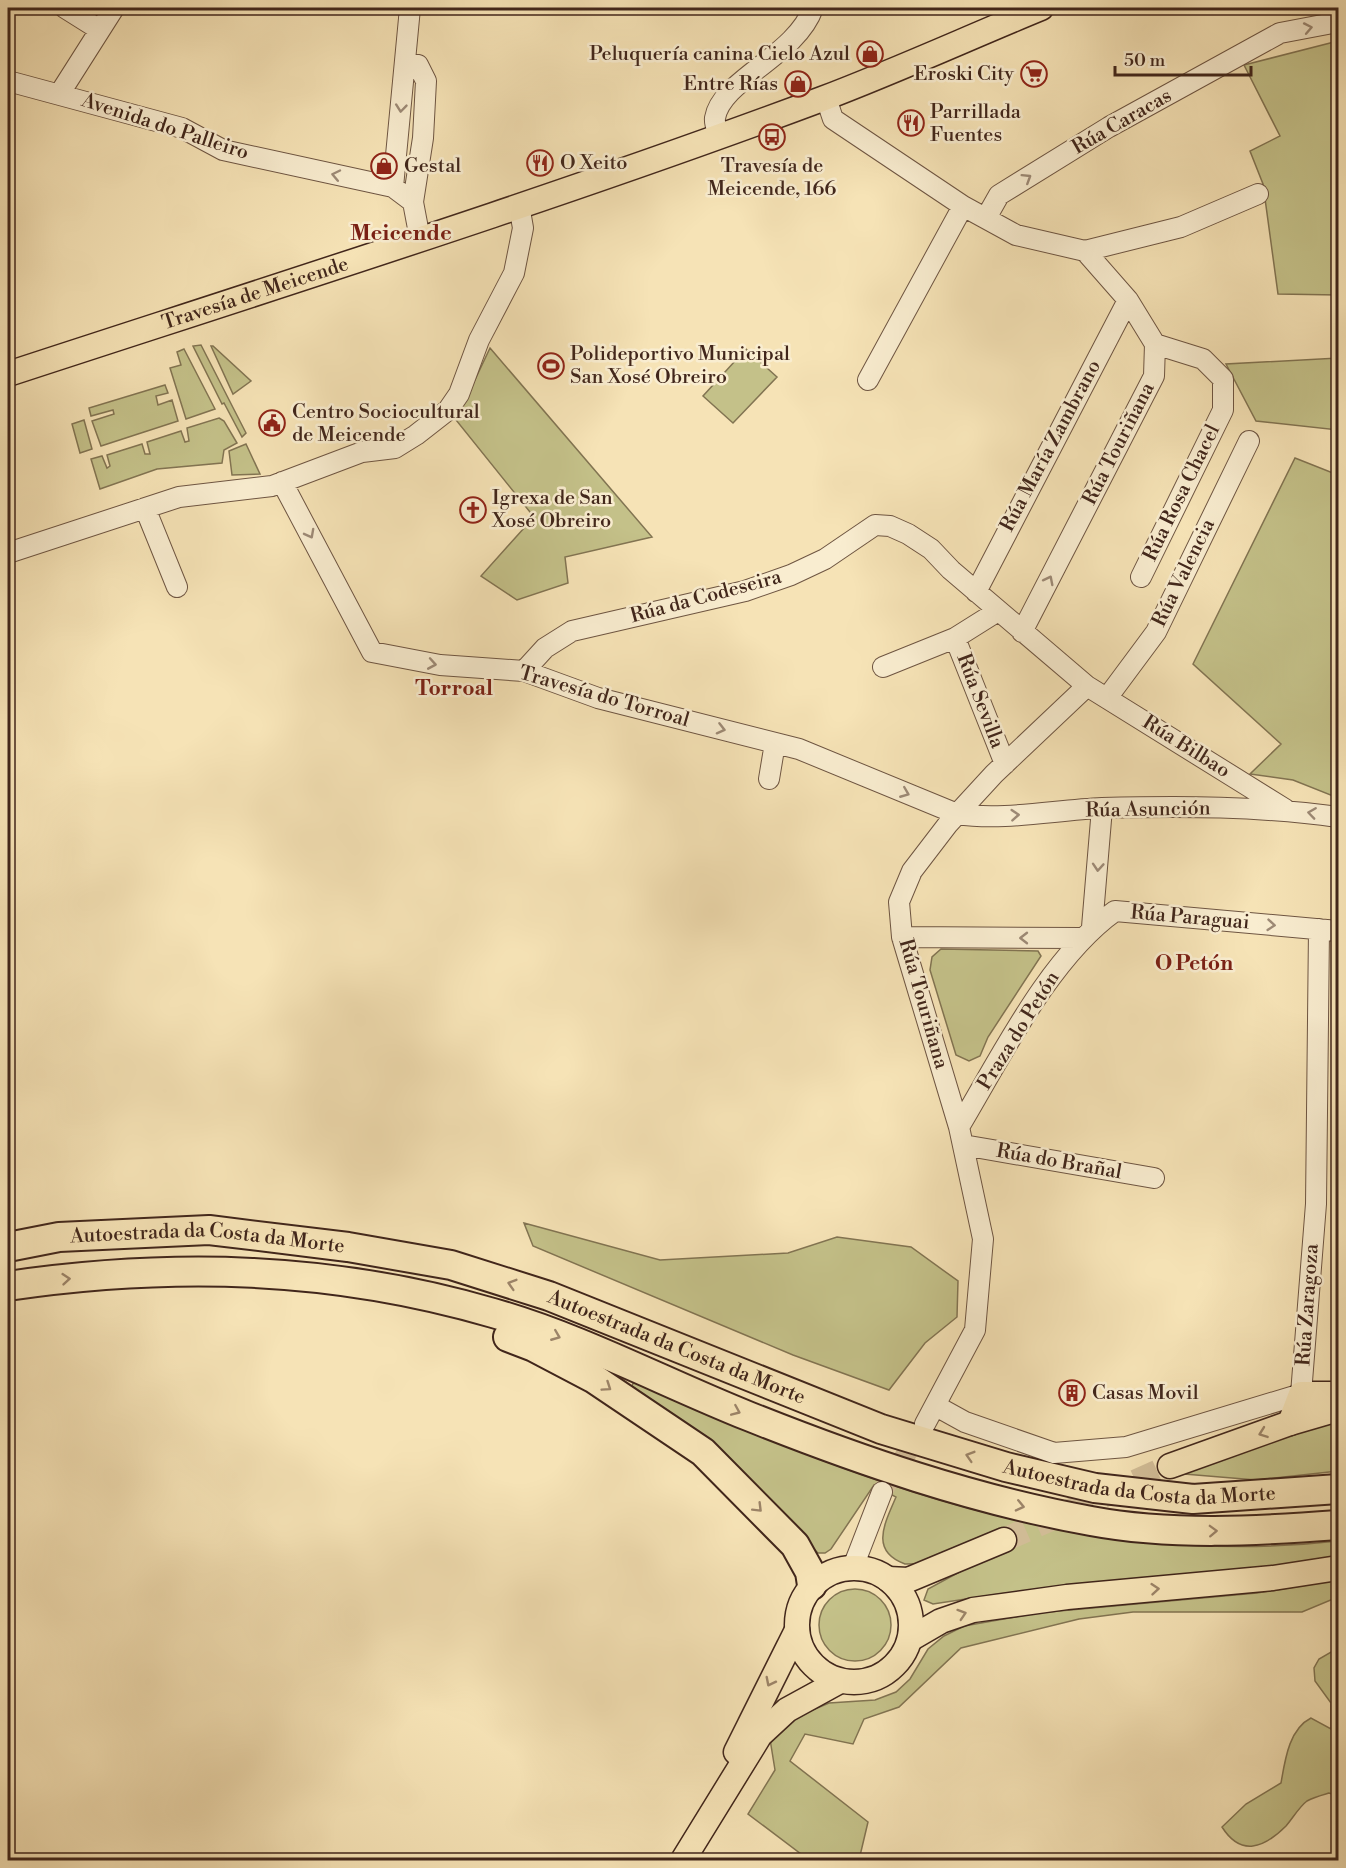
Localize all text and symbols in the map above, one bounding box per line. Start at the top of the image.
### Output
one-way arrow [1303,22,1313,35]
shop icon: Peluquería canina Cielo Azul [855,39,885,69]
scale bar [1115,39,1252,77]
place label: Peluquería canina Cielo Azul [589,42,850,67]
text: 50 m [1124,49,1166,72]
supermarket icon: Eroski City [1019,59,1049,89]
place label: Eroski City [914,62,1014,87]
shop icon: Entre Rías [783,69,813,99]
place label: Entre Rías [683,72,778,97]
street label: Rúa Caracas [1068,83,1176,161]
street label: Avenida do Palleiro [77,88,252,166]
place label: Parrillada Fuentes [930,100,1022,148]
one-way arrow [395,103,408,112]
restaurant icon: Parrillada Fuentes [896,108,926,138]
bus stop icon: Travesía de Meicende, 166 [757,122,787,152]
restaurant icon: O Xeito [525,148,555,178]
shop icon: Gestal [369,151,399,181]
place label: O Xeito [560,151,628,176]
place label: Gestal [404,154,461,179]
place label: Travesía de Meicende, 166 [708,154,836,202]
one-way arrow [331,169,341,182]
one-way arrow [1020,175,1031,186]
district label: Meicende [350,220,452,247]
street label: Travesía de Meicende [159,251,352,336]
place label: Polideportivo Municipal San Xosé Obreiro [570,342,790,390]
sports icon: Polideportivo Municipal San Xosé Obreiro [536,351,566,381]
street label: Rúa María Zambrano [995,356,1107,536]
street label: Rúa Touriñana [1077,378,1161,509]
place label: Centro Sociocultural de Meicende [292,400,480,448]
public building icon: Centro Sociocultural de Meicende [257,408,287,438]
street label: Rúa Rosa Chacel [1138,420,1226,566]
place label: Igrexa de San Xosé Obreiro [491,486,613,534]
church icon: Igrexa de San Xosé Obreiro [458,495,488,525]
street label: Rúa Valencia [1147,514,1221,631]
one-way arrow [303,528,314,539]
street label: Rúa da Codeseira [628,565,785,629]
one-way arrow [1042,575,1054,586]
street label: Rúa Sevilla [951,650,1010,753]
one-way arrow [428,657,437,669]
street label: Travesía do Torroal [516,661,692,733]
district label: Torroal [415,676,493,702]
street label: Rúa Bilbao [1137,710,1235,784]
one-way arrow [716,722,726,735]
one-way arrow [898,786,909,798]
street label: Rúa Asunción [1085,796,1211,824]
one-way arrow [1307,807,1316,819]
one-way arrow [1010,809,1019,822]
one-way arrow [1092,862,1105,871]
street label: Rúa Paraguai [1129,900,1251,936]
one-way arrow [1267,918,1276,931]
one-way arrow [1019,932,1028,944]
street label: Rúa Touriñana [893,936,954,1073]
district label: O Petón [1155,951,1233,977]
street label: Praza do Petón [973,967,1066,1095]
street label: Rúa do Brañal [994,1139,1124,1185]
street label: Autoestrada da Costa da Morte [69,1218,346,1259]
street label: Rúa Zaragoza [1291,1242,1325,1367]
one-way arrow [61,1273,70,1286]
one-way arrow [507,1279,518,1292]
street label: Autoestrada da Costa da Morte [543,1284,809,1410]
one-way arrow [551,1328,561,1341]
building icon: Casas Movil [1057,1378,1087,1408]
one-way arrow [600,1380,611,1391]
place label: Casas Movil [1092,1381,1199,1406]
one-way arrow [730,1404,741,1416]
one-way arrow [1258,1425,1268,1438]
one-way arrow [965,1451,976,1463]
street label: Autoestrada da Costa da Morte [1000,1454,1277,1512]
one-way arrow [1015,1498,1025,1511]
one-way arrow [751,1500,762,1511]
one-way arrow [1209,1525,1218,1537]
one-way arrow [1151,1583,1160,1596]
one-way arrow [956,1608,967,1621]
one-way arrow [766,1676,777,1687]

